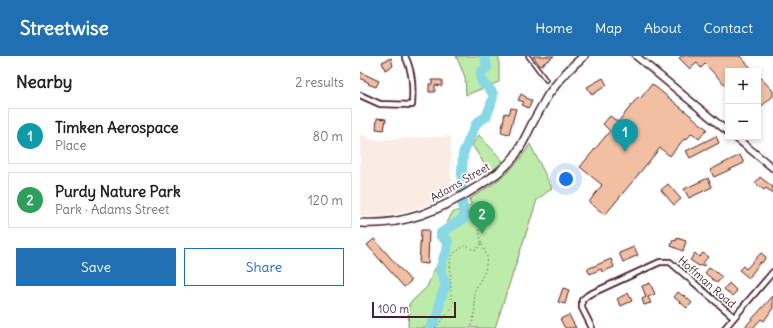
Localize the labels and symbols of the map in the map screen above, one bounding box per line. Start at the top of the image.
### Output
pin: 1 [612,119,638,152]
street label: Adams Street [428,159,493,205]
your location [556,169,576,189]
pin: 2 [469,201,495,234]
street label: Hoffman Road [675,253,739,311]
scale bar [372,300,456,319]

